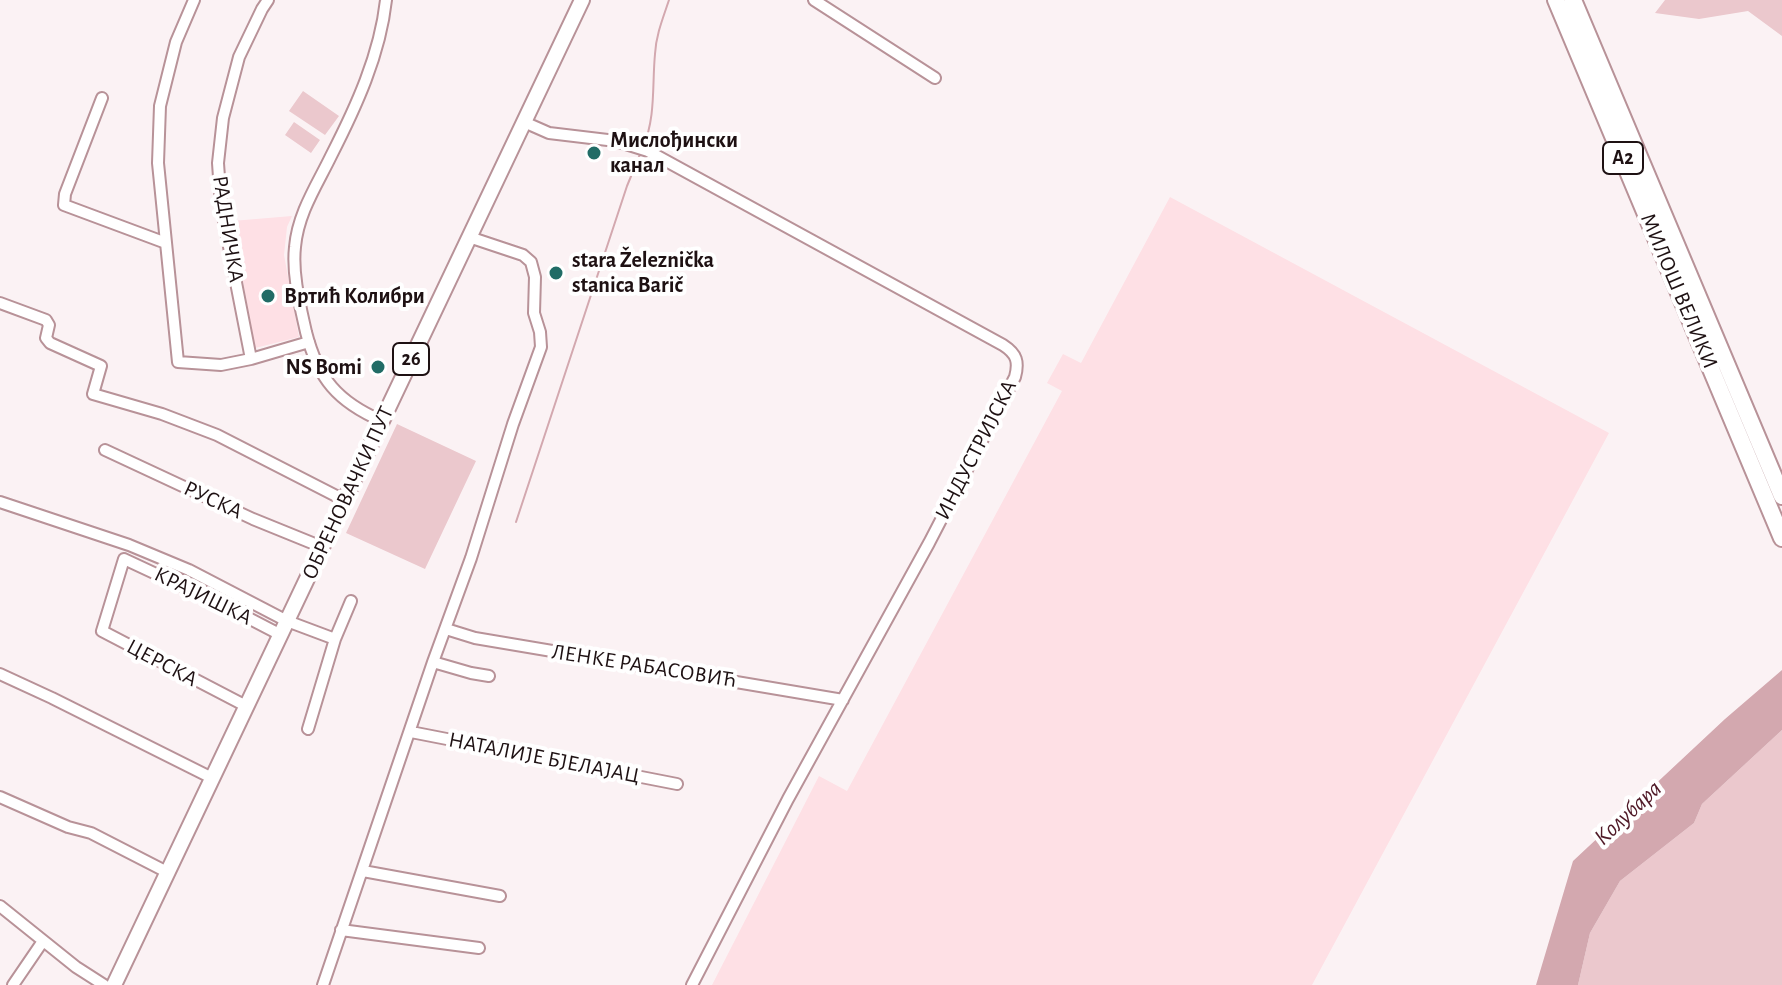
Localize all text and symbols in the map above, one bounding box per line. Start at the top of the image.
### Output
place label: Мислођински канал [610,127,738,178]
road number: A2 [1603,142,1643,174]
marker: Мислођински канал [585,144,603,162]
street label: РАДНИЧКА [207,174,249,284]
street label: МИЛОШ ВЕЛИКИ [1634,209,1724,373]
place label: stara Železnička stanica Barič [572,247,714,298]
marker: stara Železnička stanica Barič [547,264,565,282]
place label: Вртић Колибри [284,283,425,309]
marker: Вртић Колибри [259,287,277,305]
road number: 26 [393,343,429,375]
place label: NS Bomi [286,354,362,380]
marker: NS Bomi [369,358,387,376]
street label: ИНДУСТРИЈСКА [929,376,1023,524]
street label: ОБРЕНОВАЧКИ ПУТ [296,402,400,584]
street label: РУСКА [179,475,247,525]
street label: КРАЈИШКА [150,561,256,631]
street label: ЦЕРСКА [122,633,202,693]
street label: ЛЕНКЕ РАБАСОВИЋ [550,638,738,694]
street label: НАТАЛИЈЕ БЈЕЛАЈАЦ [446,727,642,789]
water label: Колубара [1588,775,1668,851]

